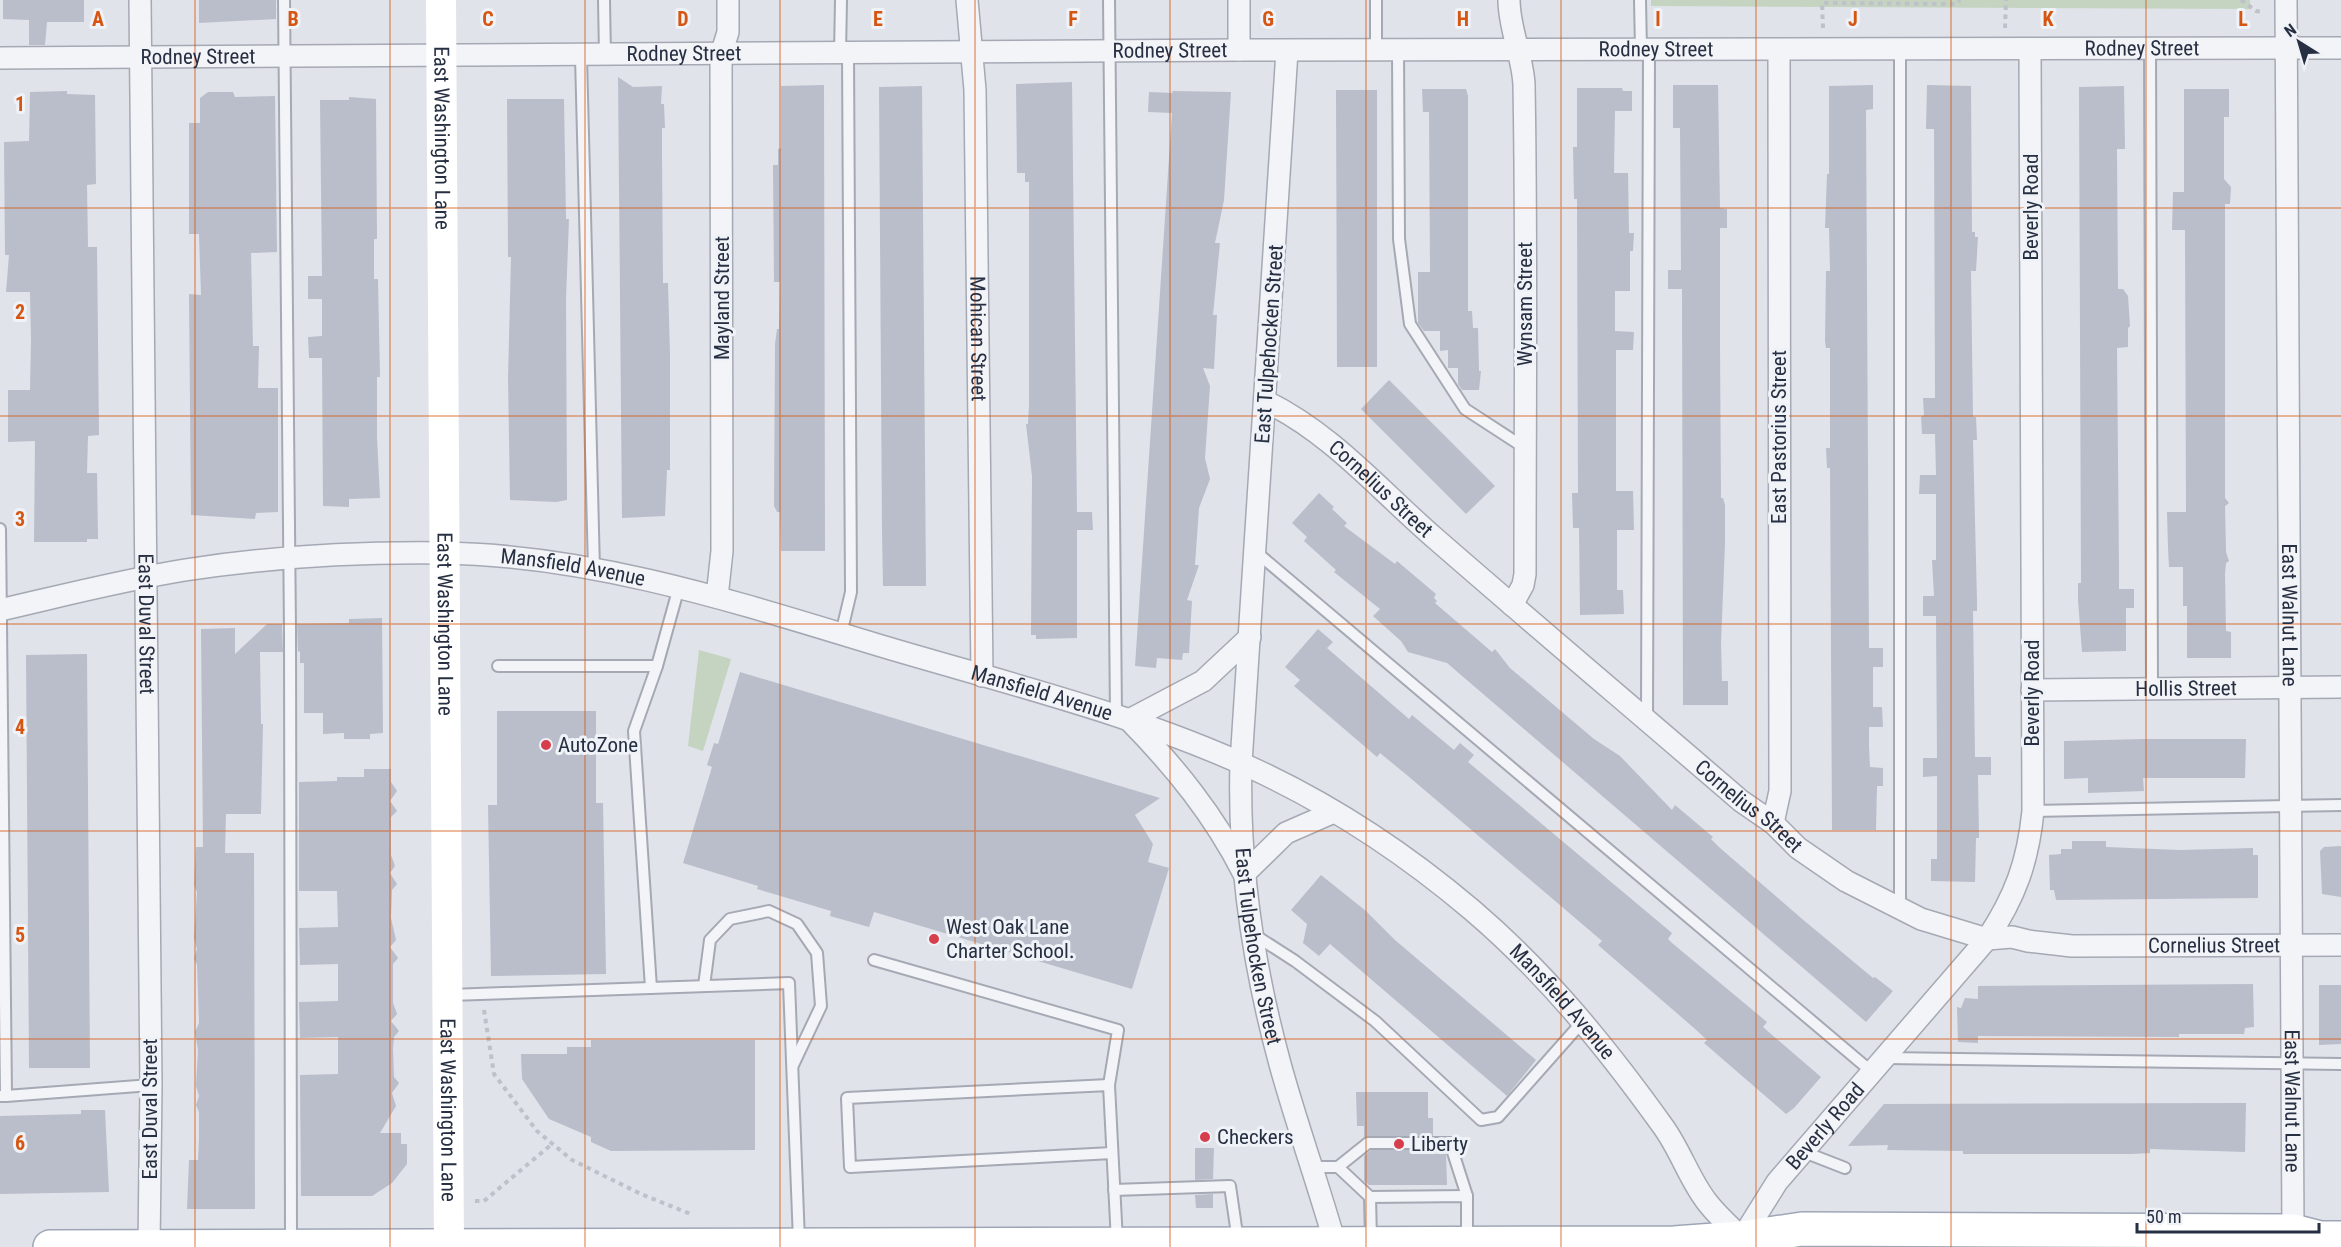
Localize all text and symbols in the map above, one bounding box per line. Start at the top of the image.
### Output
text: A [92,7,104,31]
text: B [287,7,299,31]
text: C [482,7,494,31]
text: D [677,7,689,31]
text: E [873,7,883,31]
text: F [1068,7,1078,31]
text: G [1262,7,1274,31]
text: H [1457,7,1469,31]
text: I [1655,7,1661,31]
text: J [1848,7,1858,31]
text: K [2042,7,2054,31]
text: L [2238,7,2248,31]
north arrow [2269,12,2329,72]
text: N [2281,20,2300,41]
street label: Rodney Street [2085,36,2199,60]
street label: Rodney Street [1599,37,1713,61]
street label: Rodney Street [1112,38,1227,63]
street label: Rodney Street [626,41,741,66]
street label: Rodney Street [141,44,255,69]
street label: East Washington Lane [429,46,454,230]
text: 1 [15,92,25,116]
street label: Beverly Road [2019,154,2043,260]
street label: Mayland Street [710,236,734,360]
street label: Wynsam Street [1513,242,1537,366]
street label: East Tulpehocken Street [1250,244,1288,444]
street label: Mohican Street [965,276,991,401]
text: 2 [15,300,25,324]
street label: East Pastorius Street [1767,350,1791,524]
street label: Cornelius Street [1324,435,1438,542]
text: 3 [15,507,25,531]
street label: East Washington Lane [432,532,458,716]
street label: East Walnut Lane [2277,543,2302,687]
street label: Mansfield Avenue [499,544,648,591]
street label: East Duval Street [134,553,159,695]
street label: Beverly Road [2020,640,2044,746]
street label: Mansfield Avenue [968,661,1116,726]
street label: Hollis Street [2135,676,2237,701]
text: 4 [15,715,25,739]
place label: AutoZone [558,733,638,757]
marker: AutoZone [539,738,553,752]
street label: Cornelius Street [1690,755,1807,857]
street label: East Tulpehocken Street [1231,847,1286,1047]
place label: West Oak Lane Charter School. [946,915,1074,963]
text: 5 [15,923,25,947]
marker: West Oak Lane Charter School. [927,932,941,946]
street label: Cornelius Street [2148,933,2280,958]
street label: Mansfield Avenue [1505,939,1620,1064]
street label: East Washington Lane [436,1018,461,1202]
street label: East Walnut Lane [2280,1029,2305,1173]
street label: East Duval Street [138,1039,162,1179]
street label: Beverly Road [1781,1078,1869,1174]
place label: Checkers [1217,1125,1294,1149]
marker: Checkers [1198,1130,1212,1144]
text: 6 [15,1131,25,1155]
place label: Liberty [1411,1132,1468,1156]
marker: Liberty [1392,1137,1406,1151]
scale bar [2137,1196,2318,1234]
text: 50 m [2146,1206,2181,1227]

